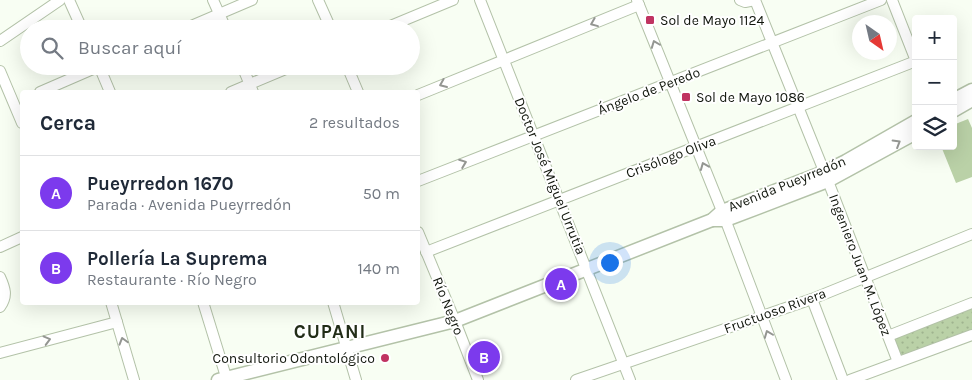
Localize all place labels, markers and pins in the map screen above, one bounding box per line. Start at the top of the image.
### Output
place label: Sol de Mayo 1124 [660,12,765,29]
marker: Sol de Mayo 1124 [644,14,656,26]
place label: Sol de Mayo 1086 [696,89,805,106]
marker: Sol de Mayo 1086 [680,91,692,103]
pin: A [545,265,577,303]
pin: B [468,338,500,376]
place label: Consultorio Odontológico [213,350,375,367]
marker: Consultorio Odontológico [379,352,391,364]

